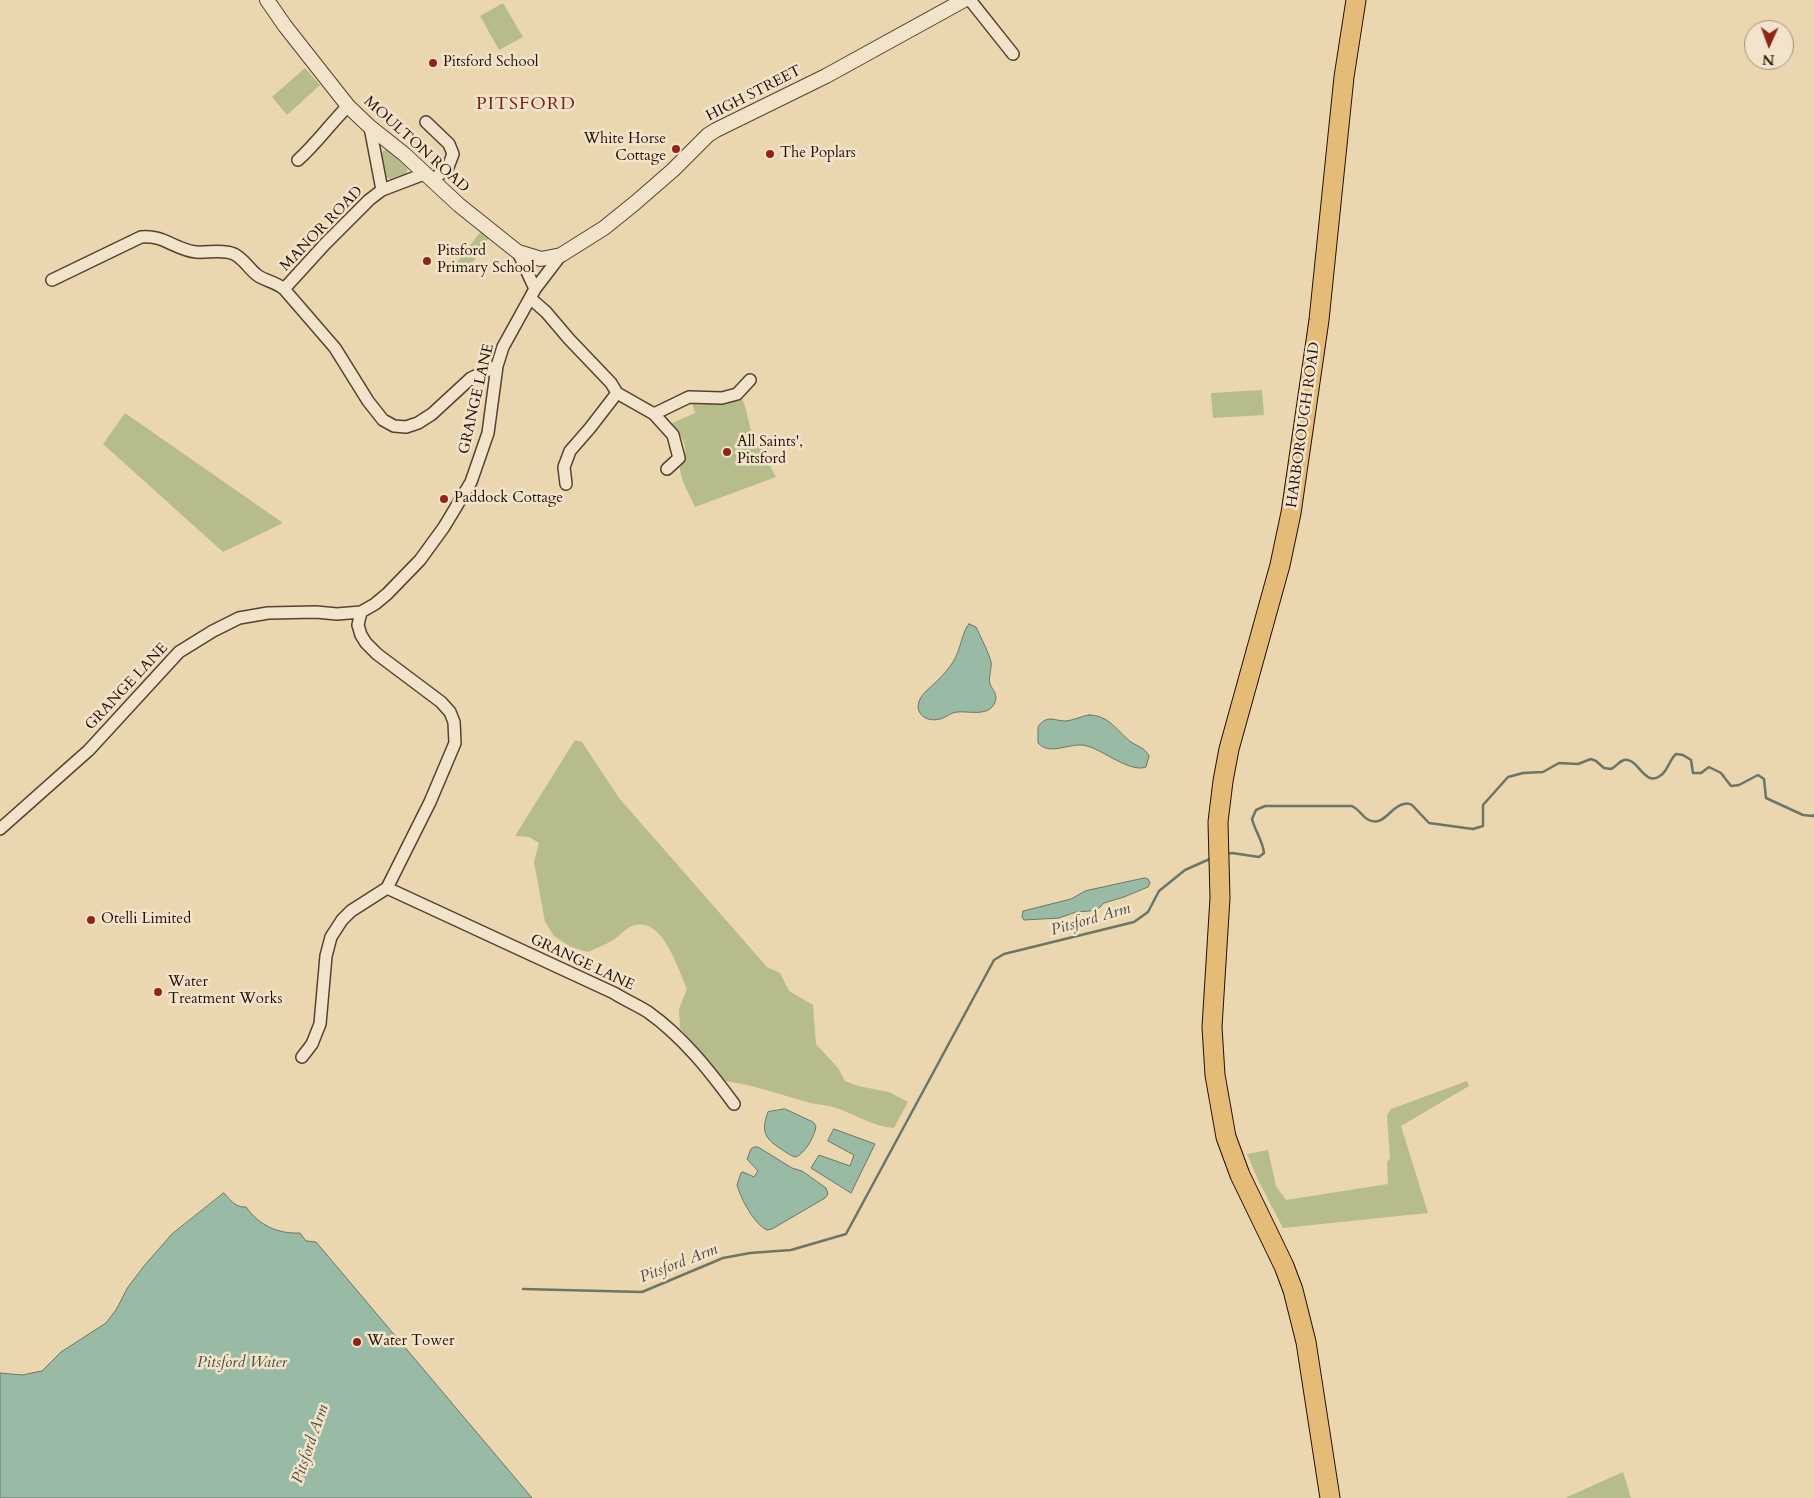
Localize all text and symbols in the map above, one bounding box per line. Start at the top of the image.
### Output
north arrow [1744,20,1794,70]
text: N [1762,50,1775,69]
place label: Pitsford School [443,54,539,72]
marker: Pitsford School [427,57,439,69]
street label: HIGH STREET [703,62,805,126]
street label: MOULTON ROAD [360,93,472,197]
district label: PITSFORD [475,94,577,116]
place label: White Horse Cottage [583,131,666,166]
marker: White Horse Cottage [670,143,682,155]
place label: The Poplars [780,145,856,163]
marker: The Poplars [764,148,776,160]
street label: MANOR ROAD [277,183,367,275]
place label: Pitsford Primary School [437,243,535,278]
marker: Pitsford Primary School [421,255,433,267]
street label: HARBOROUGH ROAD [1283,341,1325,509]
street label: GRANGE LANE [456,342,498,456]
place label: All Saints', Pitsford [737,434,803,469]
marker: All Saints', Pitsford [721,446,733,458]
place label: Paddock Cottage [454,490,563,508]
marker: Paddock Cottage [438,493,450,505]
street label: GRANGE LANE [82,640,172,734]
water label: Pitsford Arm [1049,899,1133,941]
place label: Otelli Limited [101,911,191,929]
marker: Otelli Limited [85,914,97,926]
street label: GRANGE LANE [527,931,637,995]
place label: Water Treatment Works [168,974,282,1009]
marker: Water Treatment Works [152,986,164,998]
water label: Pitsford Arm [637,1240,721,1288]
place label: Water Tower [367,1333,455,1351]
marker: Water Tower [351,1336,363,1348]
water label: Pitsford Water [197,1353,287,1373]
water label: Pitsford Arm [289,1402,333,1486]

